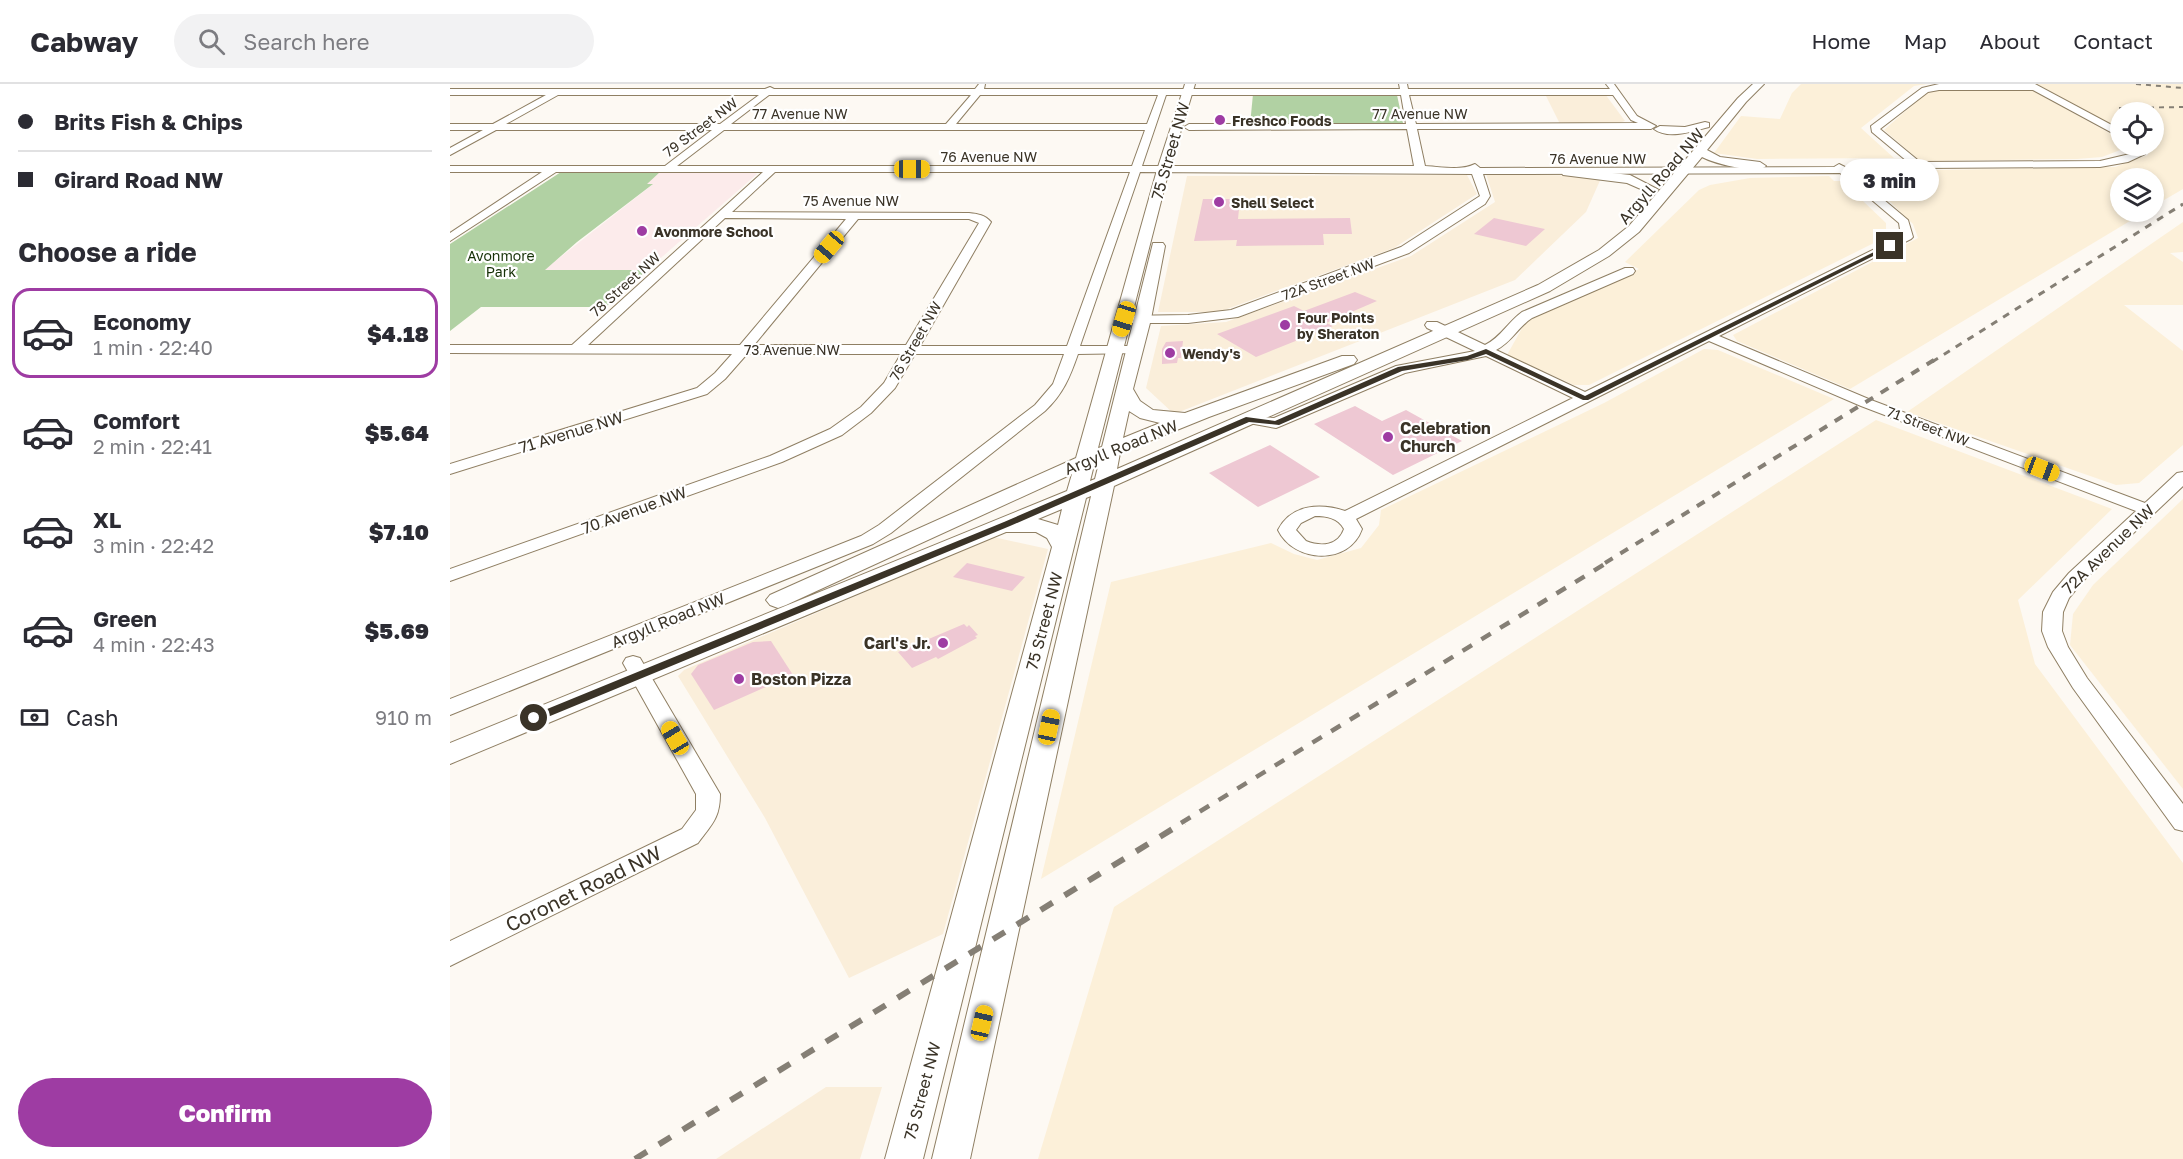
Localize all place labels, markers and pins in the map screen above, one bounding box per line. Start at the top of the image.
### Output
place label: Freshco Foods [1232,112,1332,129]
marker: Freshco Foods [1213,113,1227,127]
place label: Shell Select [1231,194,1315,211]
marker: Shell Select [1212,195,1226,209]
place label: Avonmore School [654,223,774,240]
marker: Avonmore School [635,224,649,238]
place label: Four Points by Sheraton [1297,309,1379,342]
marker: Four Points by Sheraton [1278,318,1292,332]
place label: Wendy's [1182,345,1241,362]
marker: Wendy's [1163,346,1177,360]
place label: Celebration Church [1400,418,1491,456]
marker: Celebration Church [1381,430,1395,444]
place label: Carl's Jr. [864,633,931,653]
marker: Carl's Jr. [936,636,950,650]
place label: Boston Pizza [751,669,851,689]
marker: Boston Pizza [732,672,746,686]

